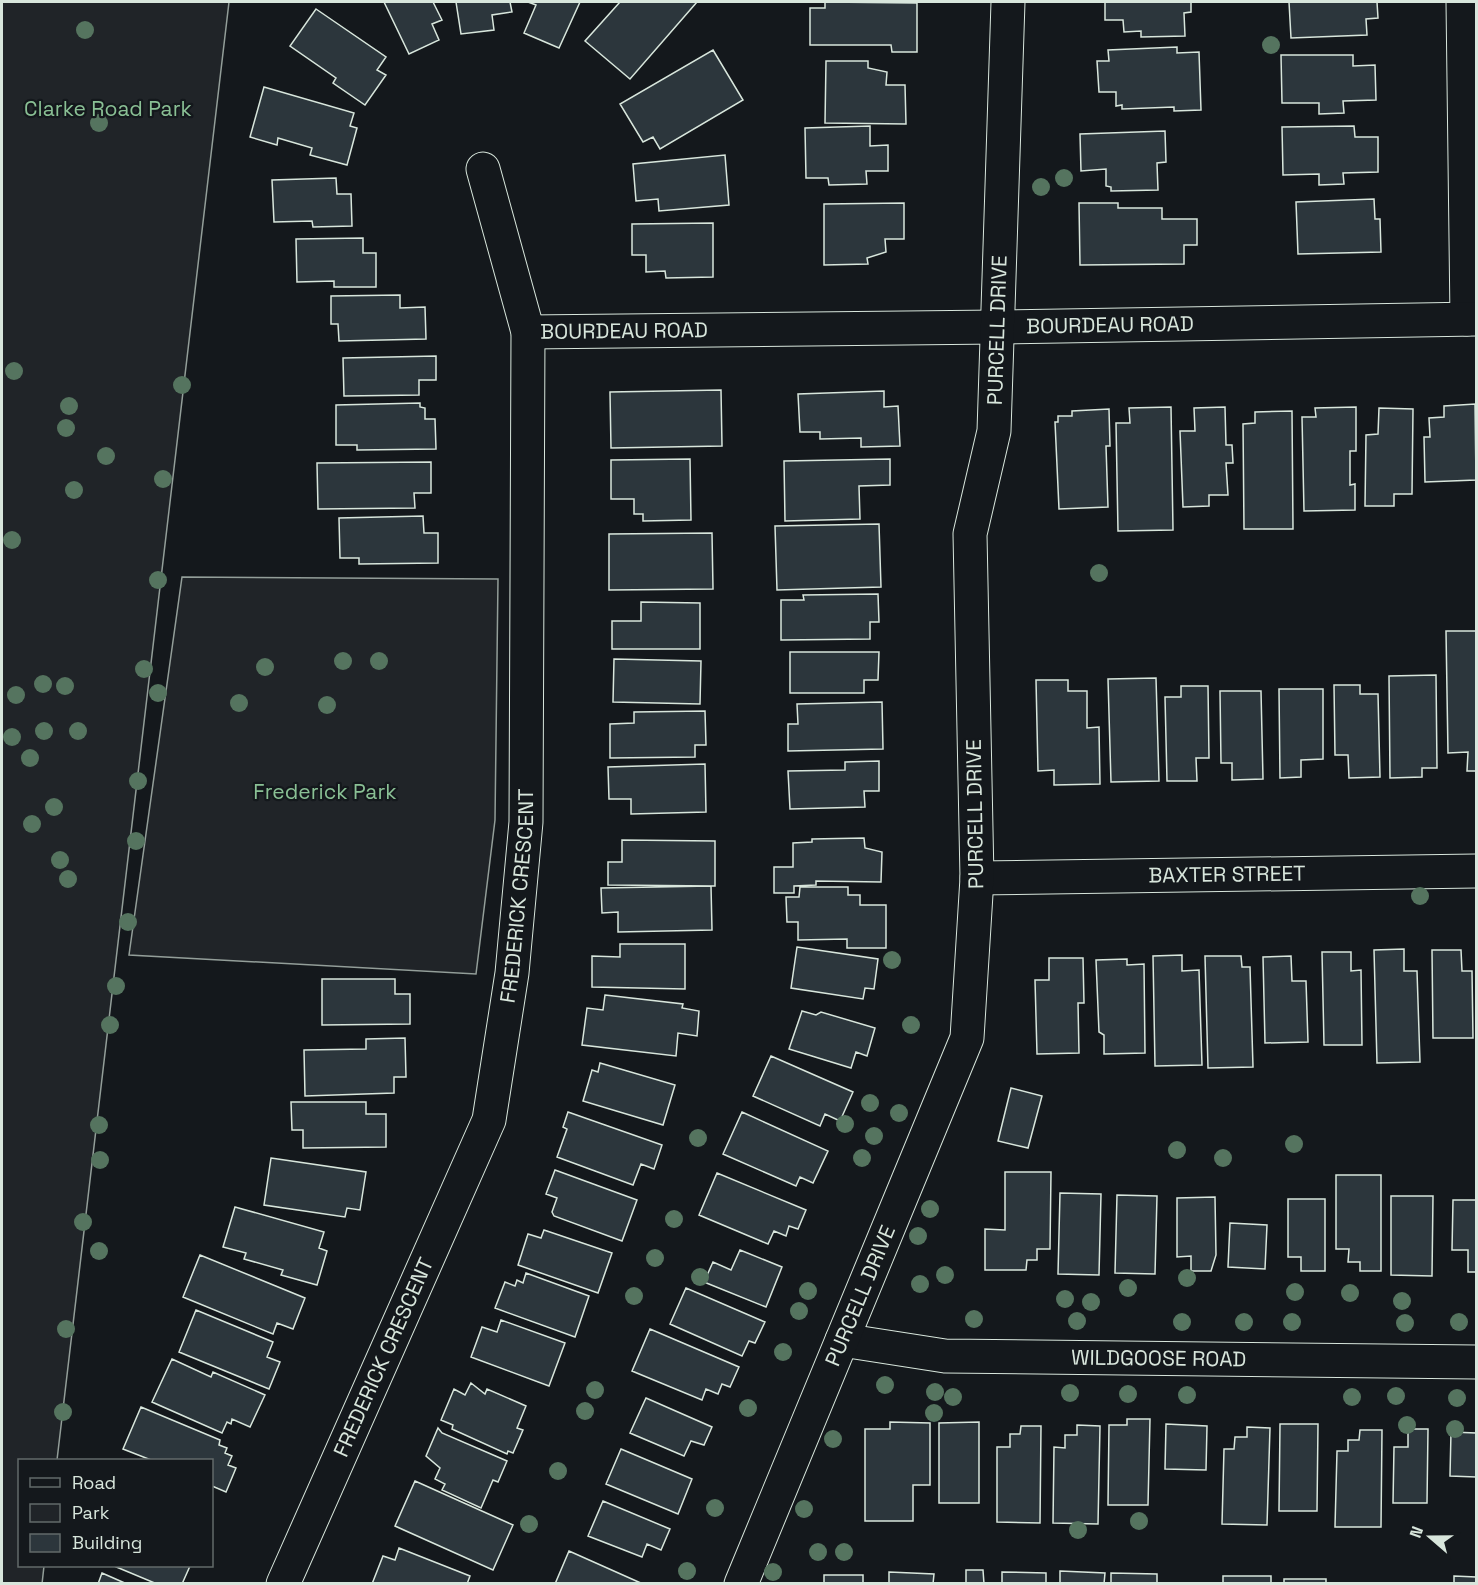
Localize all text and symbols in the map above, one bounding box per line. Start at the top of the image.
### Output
park label: Clarke Road Park [24,95,192,122]
street label: PURCELL DRIVE [981,255,1013,406]
street label: BOURDEAU ROAD [1026,310,1194,340]
street label: BOURDEAU ROAD [540,316,708,345]
street label: PURCELL DRIVE [960,739,989,889]
park label: Frederick Park [253,778,397,805]
street label: FREDERICK CRESCENT [494,788,539,1005]
street label: BAXTER STREET [1148,859,1306,889]
street label: PURCELL DRIVE [819,1221,901,1370]
street label: FREDERICK CRESCENT [327,1253,439,1461]
street label: WILDGOOSE ROAD [1071,1343,1247,1372]
legend [18,1459,213,1567]
text: Road [72,1471,116,1494]
text: Park [72,1501,110,1524]
north arrow [1400,1507,1460,1567]
text: N [1405,1523,1428,1541]
text: Building [72,1531,142,1554]

